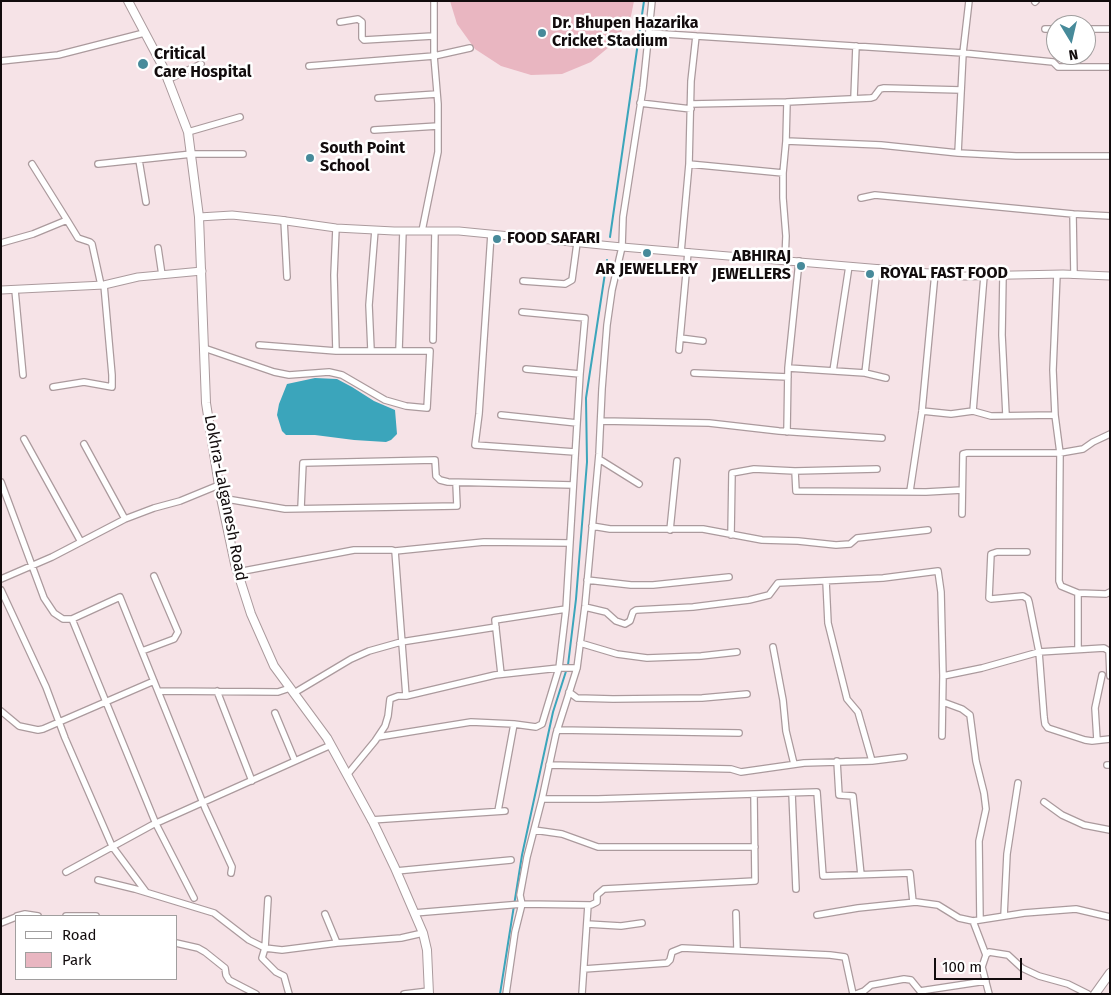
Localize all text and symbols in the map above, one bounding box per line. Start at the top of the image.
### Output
place label: Dr. Bhupen Hazarika Cricket Stadium [552,14,698,52]
north arrow [1046,15,1096,65]
marker: Dr. Bhupen Hazarika Cricket Stadium [536,27,548,39]
place label: Critical Care Hospital [154,45,252,83]
text: N [1067,45,1079,63]
marker: Critical Care Hospital [136,57,150,71]
place label: South Point School [320,139,405,177]
marker: South Point School [304,152,316,164]
place label: FOOD SAFARI [507,229,600,249]
marker: FOOD SAFARI [491,233,503,245]
marker: AR JEWELLERY [641,247,653,259]
place label: ABHIRAJ JEWELLERS [712,247,791,285]
place label: AR JEWELLERY [596,260,698,280]
marker: ABHIRAJ JEWELLERS [795,260,807,272]
place label: ROYAL FAST FOOD [880,264,1008,284]
marker: ROYAL FAST FOOD [864,268,876,280]
street label: Lokhra-Lalganesh Road [199,413,251,583]
legend [15,915,178,980]
text: Road [62,926,97,944]
scale bar [936,948,1024,980]
text: Park [62,951,92,969]
text: 100 m [942,958,982,976]

